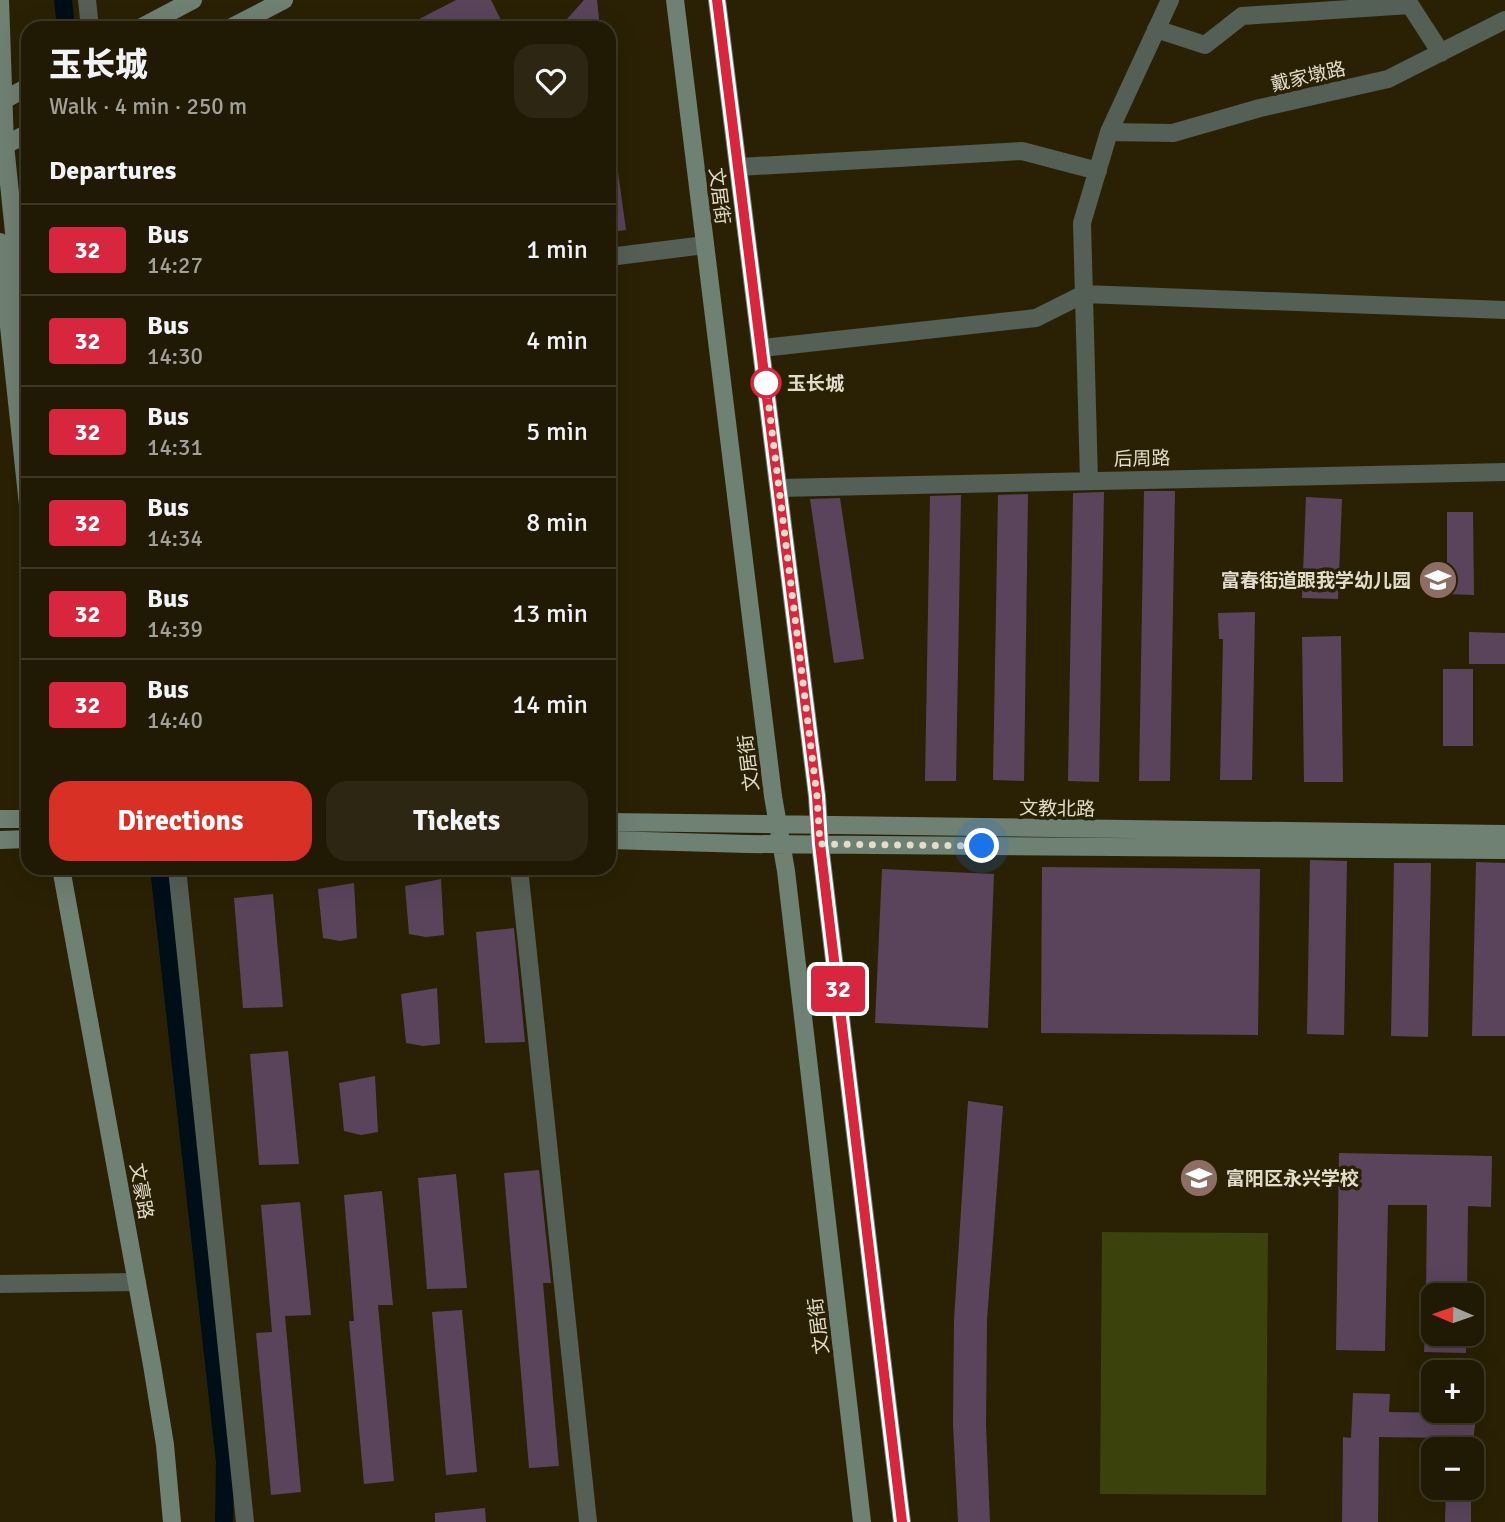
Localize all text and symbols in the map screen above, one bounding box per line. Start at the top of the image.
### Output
button: heart [514,44,588,118]
text: 玉长城 [49,45,148,86]
street label: 戴家墩路 [1268,57,1348,97]
text: Walk · 4 min · 250 m [49,92,247,121]
text: Departures [49,155,176,187]
street label: 文居街 [704,166,734,226]
text: Bus [147,219,189,251]
text: 1 min [526,234,588,266]
text: 32 [75,235,100,265]
text: 14:27 [147,251,203,280]
text: Bus [147,310,189,342]
text: 4 min [526,325,588,357]
text: 32 [75,326,100,356]
text: 14:30 [147,342,203,371]
marker: 玉长城 [751,368,781,398]
place label: 玉长城 [787,372,844,396]
text: Bus [147,401,189,433]
text: 5 min [526,416,588,448]
text: 32 [75,417,100,447]
text: 14:31 [147,433,203,462]
street label: 后周路 [1113,447,1171,471]
text: Bus [147,492,189,524]
text: 8 min [526,507,588,539]
text: 32 [75,508,100,538]
text: 14:34 [147,524,203,553]
school or university icon: 富春街道跟我学幼儿园 [1417,559,1459,601]
place label: 富春街道跟我学幼儿园 [1221,569,1411,593]
text: Bus [147,583,189,615]
text: 13 min [512,598,588,630]
text: 32 [75,599,100,629]
text: 14:39 [147,615,203,644]
text: Bus [147,674,189,706]
text: 14 min [512,689,588,721]
text: 32 [75,690,100,720]
text: 14:40 [147,706,203,735]
street label: 文居街 [734,733,764,793]
button: Directions [49,781,312,861]
button: Tickets [326,781,588,861]
street label: 文教北路 [1019,796,1095,822]
your location [964,828,999,863]
line badge: 32 [806,966,870,1012]
text: 32 [825,974,851,1004]
school or university icon: 富阳区永兴学校 [1178,1157,1220,1199]
street label: 文豪路 [124,1161,158,1221]
place label: 富阳区永兴学校 [1226,1167,1359,1191]
north arrow [1421,1283,1484,1346]
map controls [1421,1283,1484,1500]
street label: 文居街 [804,1296,834,1356]
button: + [1421,1360,1484,1423]
button: − [1421,1437,1484,1500]

